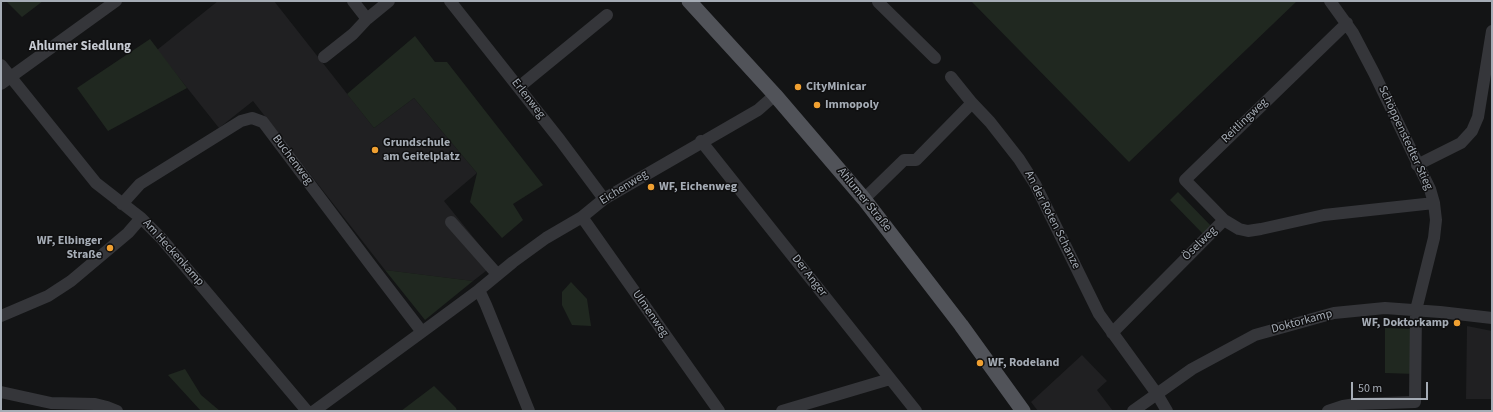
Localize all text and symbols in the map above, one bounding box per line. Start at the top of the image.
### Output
district label: Ahlumer Siedlung [29,39,131,55]
street label: Erlenweg [508,76,548,122]
place label: CityMinicar [806,80,866,94]
marker: CityMinicar [793,82,803,92]
street label: Schöppenstedter Stieg [1374,84,1436,192]
street label: Reitlingweg [1219,95,1271,147]
place label: Immopoly [825,98,879,112]
marker: Immopoly [812,100,822,110]
street label: Buchenweg [269,132,315,188]
place label: Grundschule am Geitelplatz [383,136,460,164]
marker: Grundschule am Geitelplatz [370,145,380,155]
street label: Ahlumer Straße [834,165,894,235]
street label: Eichenweg [597,168,651,208]
street label: An der Roten Schanze [1021,168,1083,272]
place label: WF, Eichenweg [659,180,737,194]
marker: WF, Eichenweg [646,182,656,192]
street label: Am Heckenkamp [139,217,207,289]
street label: Öselweg [1180,224,1220,264]
place label: WF, Elbinger Straße [37,234,102,262]
marker: WF, Elbinger Straße [105,243,115,253]
street label: Der Anger [788,252,830,300]
street label: Ulmenweg [629,288,671,340]
street label: Doktorkamp [1270,307,1334,337]
place label: WF, Doktorkamp [1362,316,1449,330]
marker: WF, Doktorkamp [1452,318,1462,328]
place label: WF, Rodeland [988,356,1059,370]
marker: WF, Rodeland [975,358,985,368]
scale bar [1353,374,1430,400]
text: 50 m [1358,380,1382,397]

